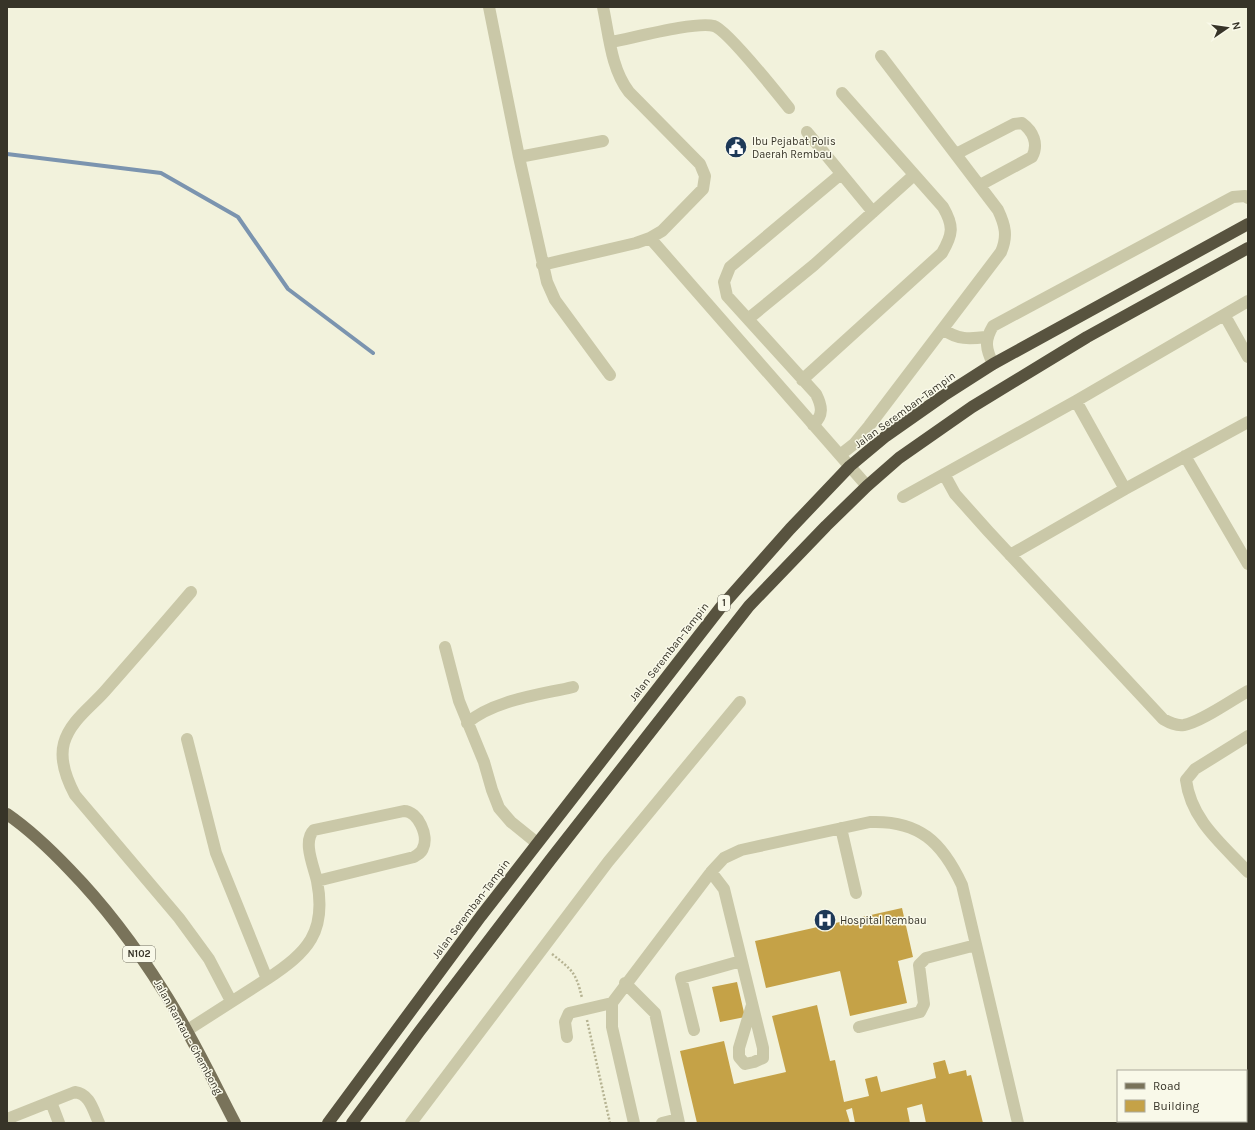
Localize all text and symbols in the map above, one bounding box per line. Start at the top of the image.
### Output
north arrow [1207,8,1247,48]
text: N [1229,21,1243,31]
public building icon: Ibu Pejabat Polis Daerah Rembau [723,134,749,160]
place label: Ibu Pejabat Polis Daerah Rembau [752,135,836,161]
street label: Jalan Seremban-Tampin [852,369,958,451]
road number: 1 [718,595,730,611]
street label: Jalan Seremban-Tampin [627,600,711,704]
street label: Jalan Seremban-Tampin [429,857,513,961]
hospital icon: Hospital Rembau [812,907,838,933]
place label: Hospital Rembau [840,914,927,927]
road number: N102 [123,946,155,962]
street label: Jalan Rantau - Chembong [151,977,225,1097]
legend [1117,1070,1247,1122]
text: Road [1153,1079,1181,1093]
text: Building [1153,1099,1200,1113]

